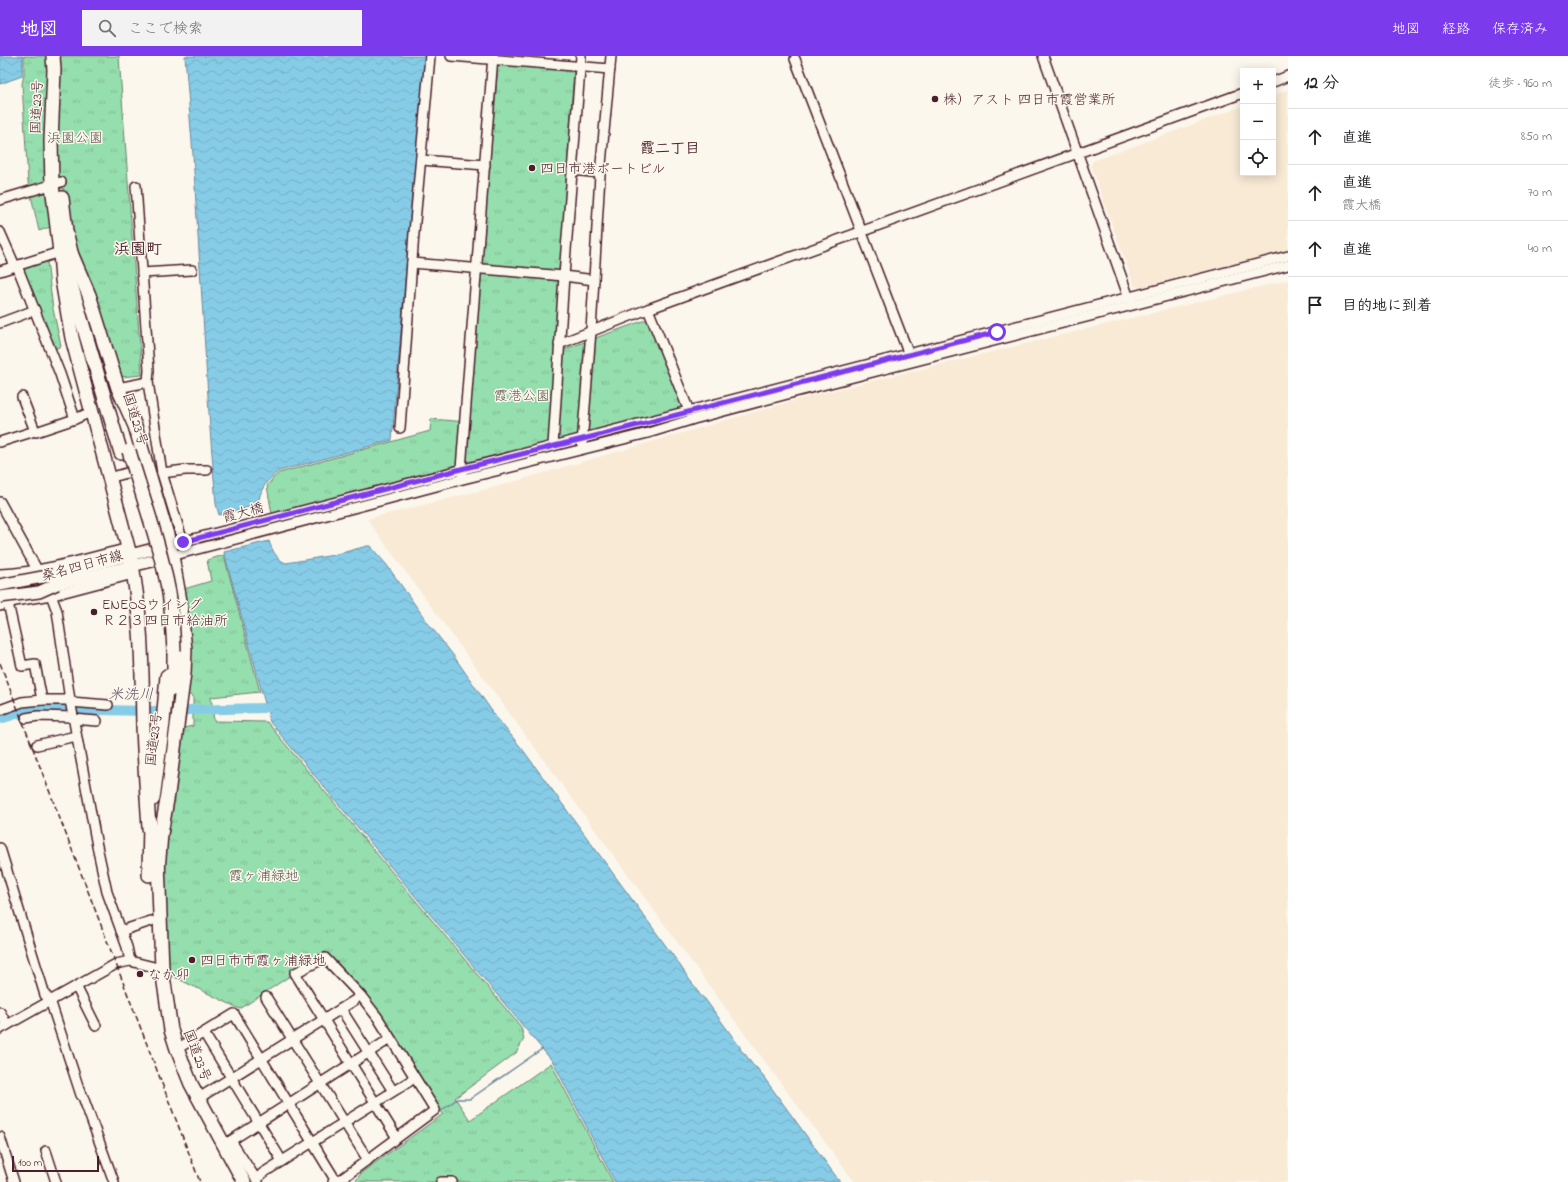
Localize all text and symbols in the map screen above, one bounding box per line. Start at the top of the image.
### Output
search box [82,10,362,46]
text: 地図 [20,17,58,44]
icon: search [96,17,118,39]
text: ここで検索 [128,18,203,40]
text: 地図 [1392,19,1420,40]
text: 経路 [1442,19,1470,40]
text: 保存済み [1492,19,1548,40]
map controls [1240,68,1276,176]
button: + [1240,68,1276,104]
text: 12 分 [1304,71,1339,96]
text: 徒歩 · 960 m [1488,74,1552,93]
street label: 国道23号 [26,79,49,135]
place label: 株）アスト 四日市霞営業所 [943,90,1116,111]
marker: 株）アスト 四日市霞営業所 [930,94,940,104]
button: − [1240,104,1276,140]
icon: ahead [1304,126,1326,148]
text: 直進 [1342,127,1372,149]
text: 850 m [1521,127,1552,146]
park label: 浜園公園 [47,128,103,149]
district label: 霞二丁目 [640,138,700,160]
button: locate [1240,140,1276,176]
place label: 四日市港ポートビル [540,159,666,180]
marker: 四日市港ポートビル [527,163,537,173]
text: 直進 [1342,172,1372,194]
icon: ahead [1304,182,1326,204]
text: 70 m [1528,183,1552,202]
text: 霞大橋 [1342,196,1381,215]
district label: 浜園町 [114,238,162,262]
icon: ahead [1304,238,1326,260]
text: 直進 [1342,239,1372,261]
text: 40 m [1528,239,1552,258]
icon: arrive [1304,294,1326,316]
text: 目的地に到着 [1342,295,1432,317]
route start [988,323,1006,341]
park label: 霞港公園 [494,386,550,407]
street label: 国道23号 [117,390,153,449]
street label: 霞大橋 [220,498,266,529]
route end [174,533,192,551]
street label: 桑名四日市線 [39,545,126,587]
place label: ENEOSウイング Ｒ２３四日市給油所 [102,595,228,632]
marker: ENEOSウイング Ｒ２３四日市給油所 [89,607,99,617]
water label: 米洗川 [108,684,154,706]
street label: 国道23号 [141,711,168,768]
park label: 霞ヶ浦緑地 [229,866,299,887]
place label: 四日市市霞ヶ浦緑地 [200,951,326,972]
marker: 四日市市霞ヶ浦緑地 [187,955,197,965]
place label: なか卯 [148,965,190,986]
marker: なか卯 [135,969,145,979]
street label: 国道23号 [177,1026,216,1085]
scale bar [12,1154,99,1173]
text: 100 m [18,1155,42,1171]

